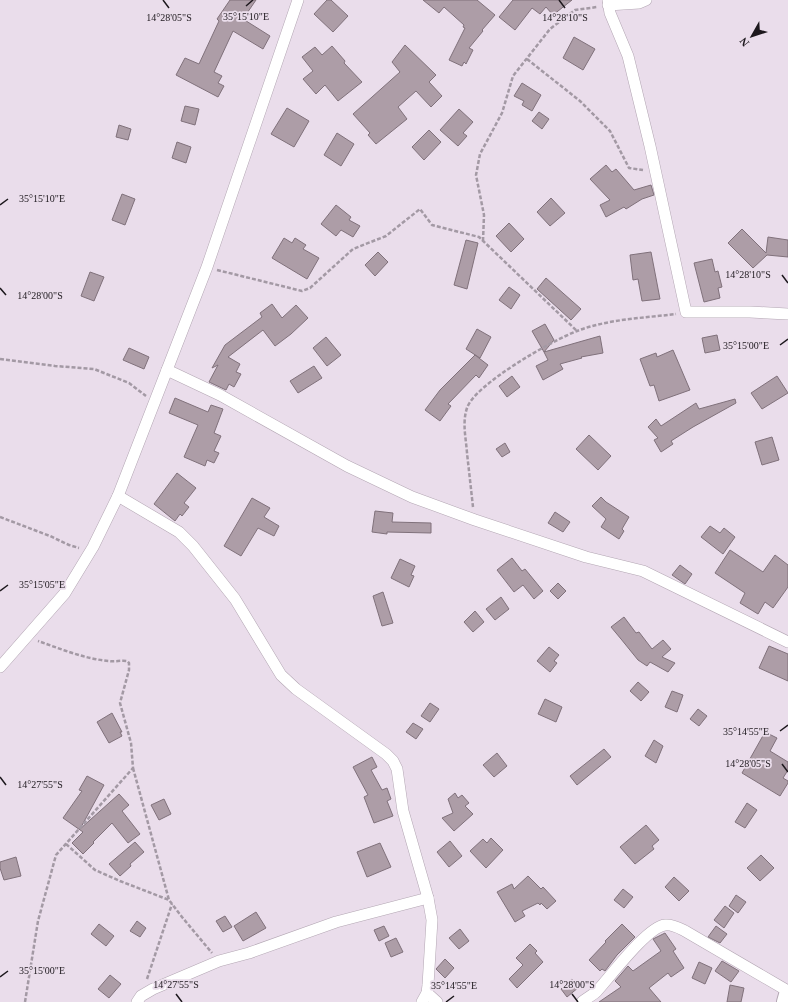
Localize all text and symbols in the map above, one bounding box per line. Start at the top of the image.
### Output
text: 35°15'10"E [223,11,269,22]
text: 14°28'05"S [146,12,192,23]
text: 14°28'10"S [542,12,588,23]
north arrow [732,16,772,56]
text: N [737,35,751,49]
text: 35°15'10"E [19,193,65,204]
text: 14°28'10"S [725,269,771,280]
text: 14°28'00"S [17,290,63,301]
text: 35°15'00"E [723,340,769,351]
text: 35°15'05"E [19,579,65,590]
text: 35°14'55"E [723,726,769,737]
text: 14°28'05"S [725,758,771,769]
text: 14°27'55"S [17,779,63,790]
text: 35°15'00"E [19,965,65,976]
text: 14°27'55"S [153,979,199,990]
text: 14°28'00"S [549,979,595,990]
text: 35°14'55"E [431,980,477,991]

